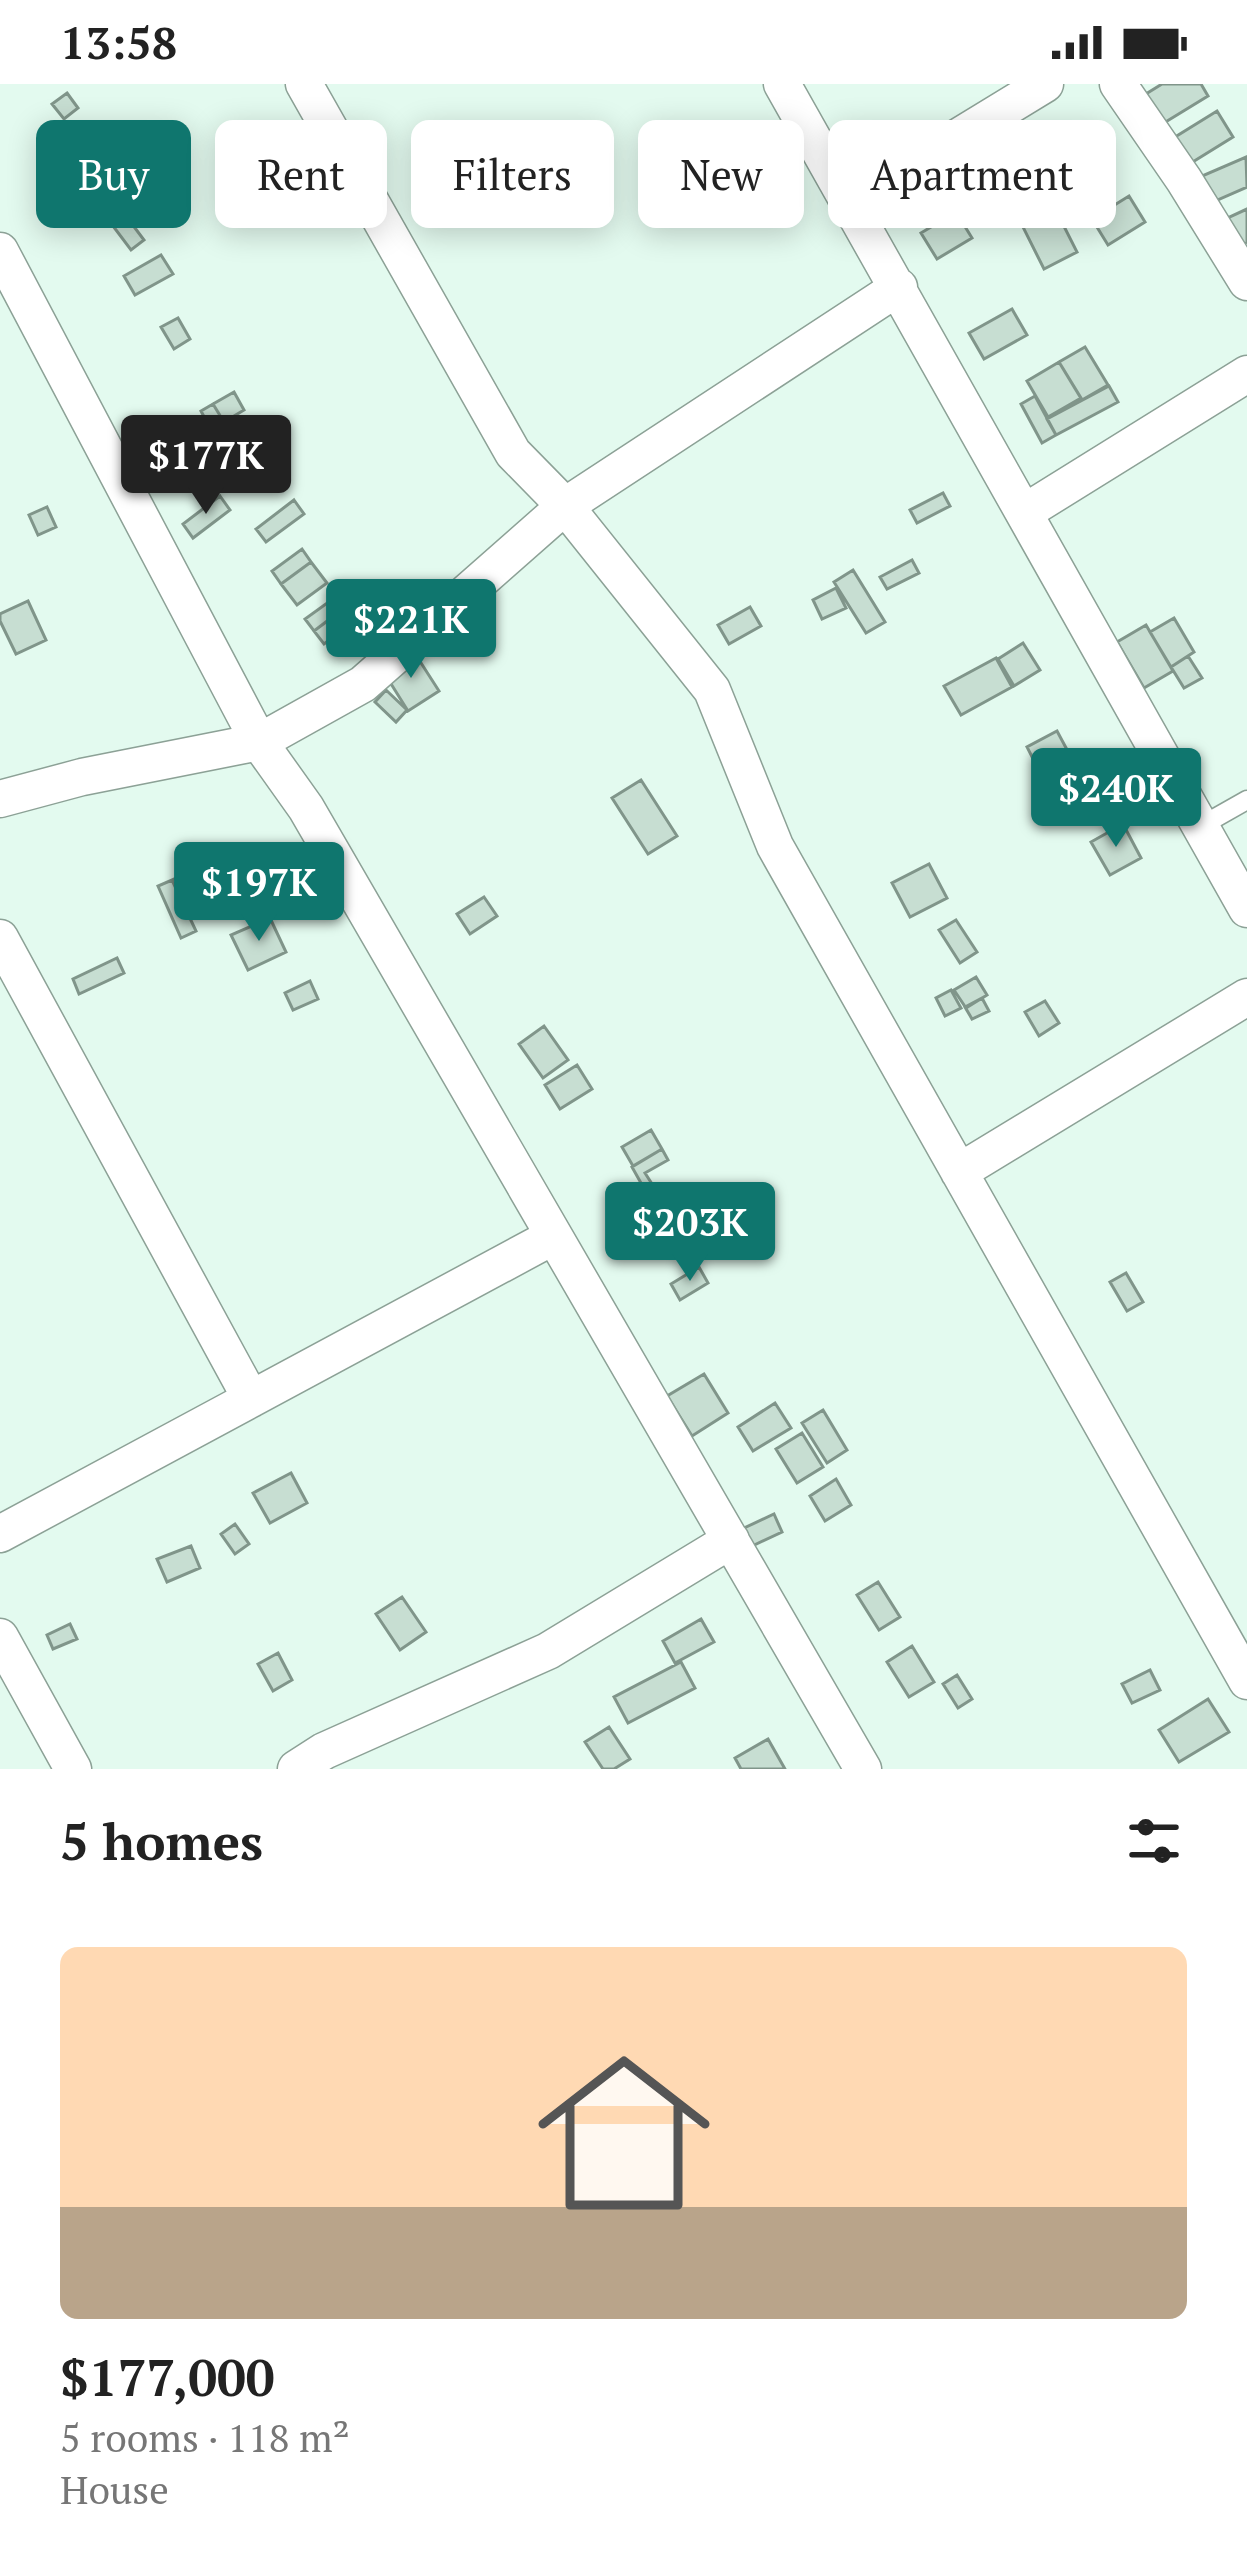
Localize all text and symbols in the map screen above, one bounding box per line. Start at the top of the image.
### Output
text: 13:58 [60,12,177,72]
chip: Buy [36,120,191,228]
chip: Rent [215,120,387,228]
chip: Filters [411,120,614,228]
chip: New [638,120,804,228]
chip: Apartment [828,120,1116,228]
pin: $177K [122,415,290,517]
text: $177K [148,428,264,480]
pin: $221K [327,579,495,681]
text: $221K [353,592,469,644]
pin: $240K [1032,748,1200,850]
text: $240K [1058,761,1174,813]
pin: $197K [175,842,343,944]
text: $197K [201,855,317,907]
pin: $203K [606,1182,774,1284]
text: $203K [632,1195,748,1247]
text: 5 homes [60,1807,263,1875]
icon: filters [1121,1808,1187,1874]
icon: home [516,2025,732,2241]
text: $177,000 [60,2343,275,2411]
text: 5 rooms · 118 m² [60,2411,350,2463]
text: House [60,2463,169,2515]

